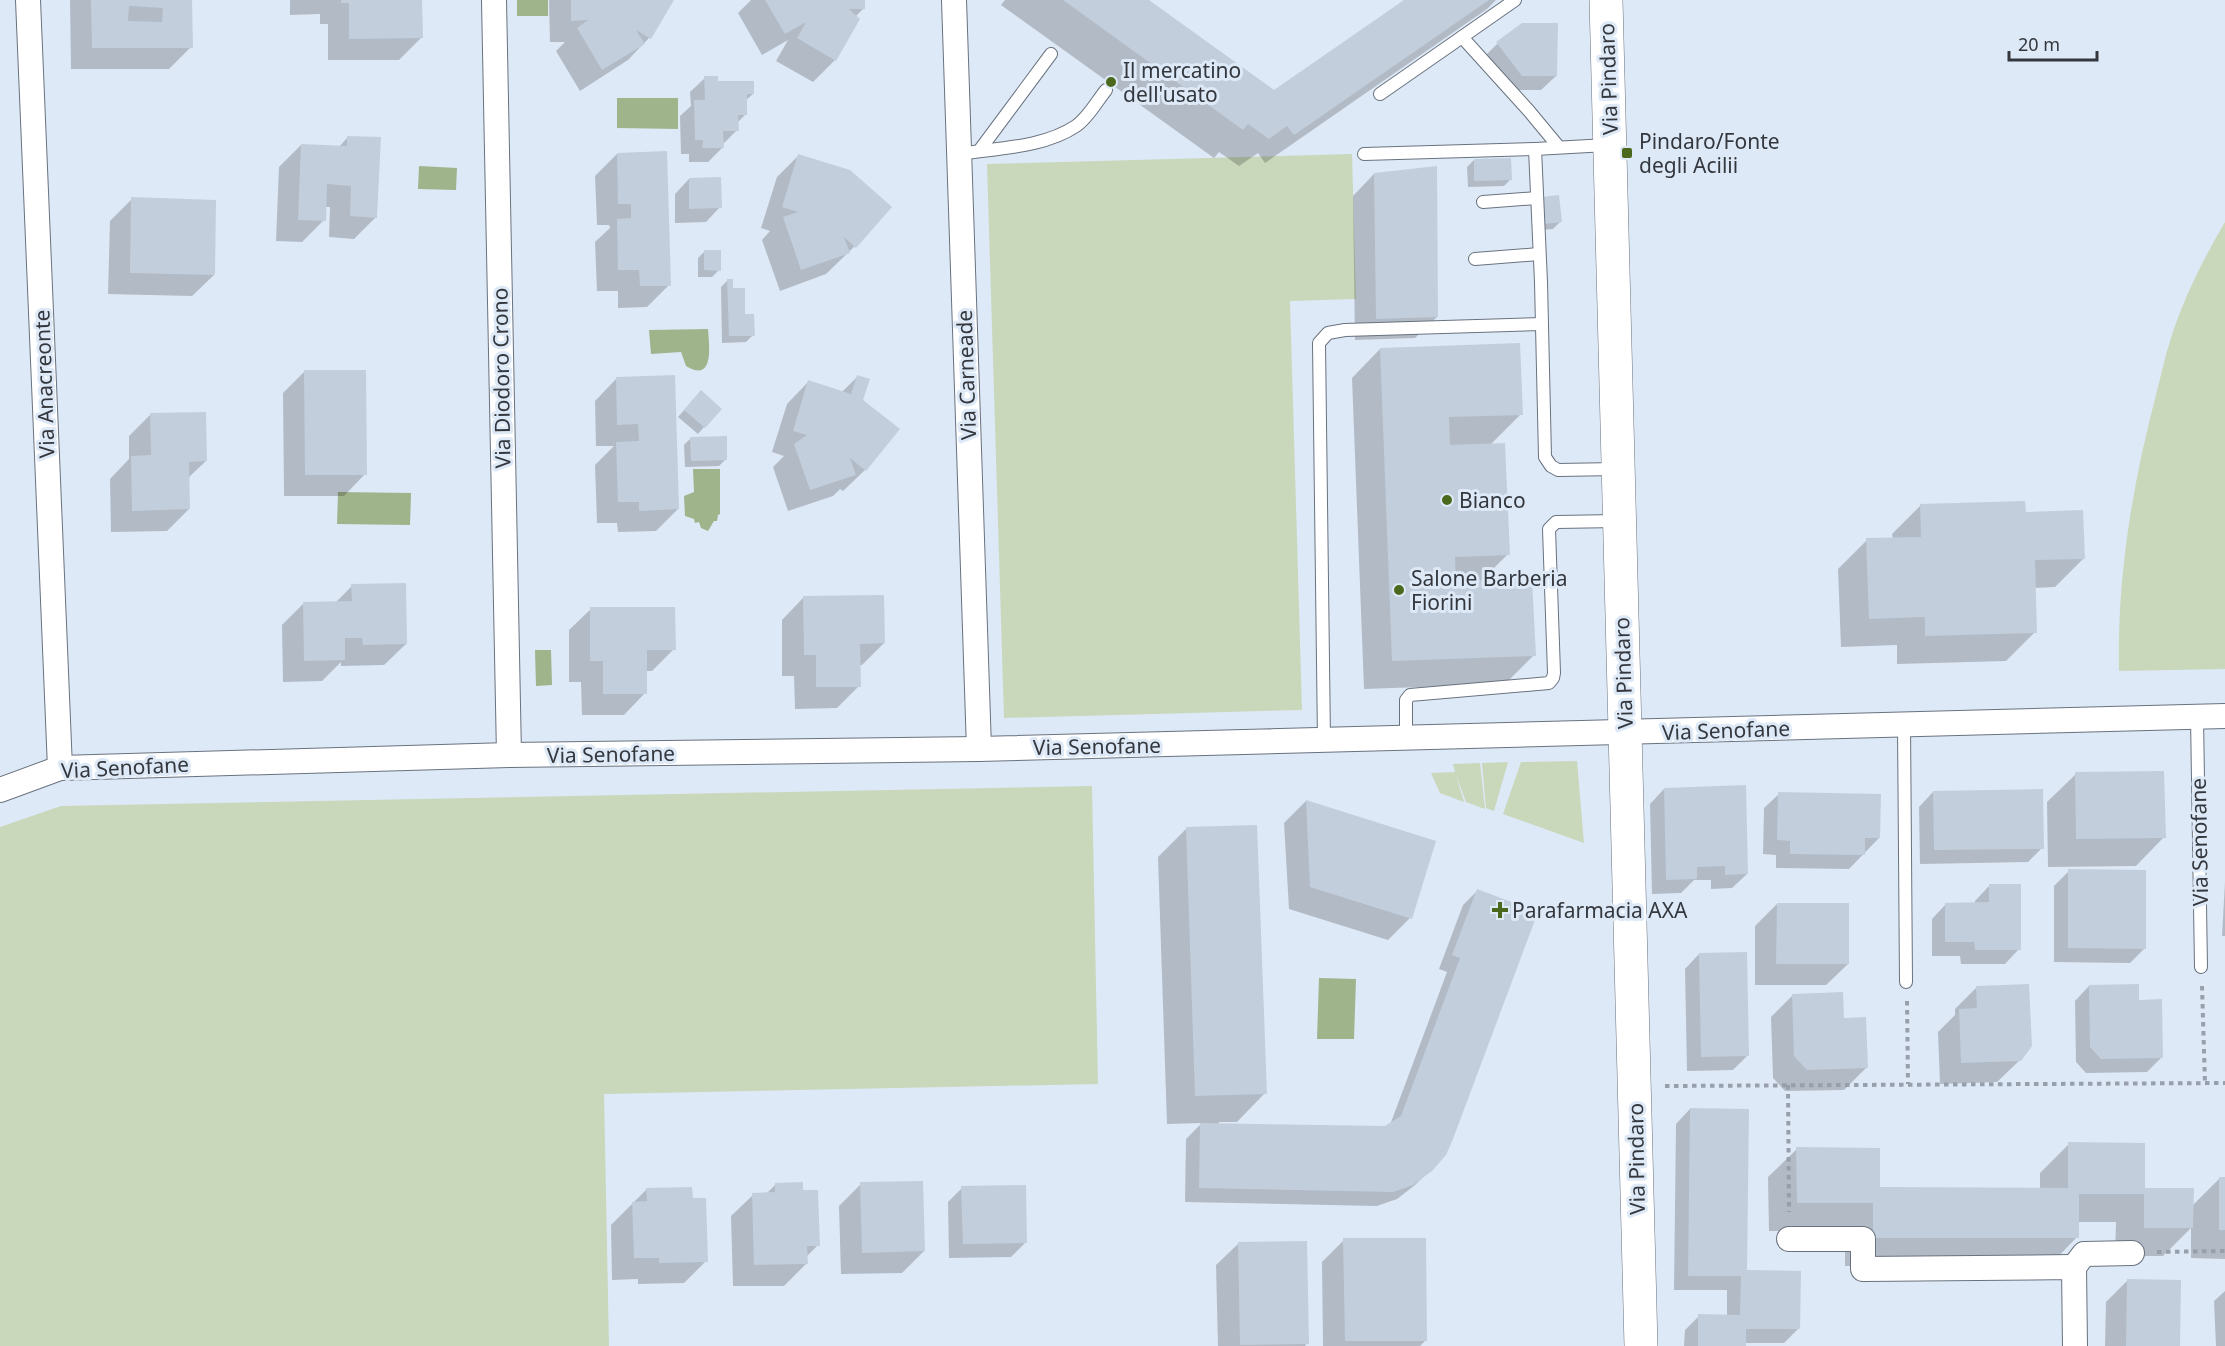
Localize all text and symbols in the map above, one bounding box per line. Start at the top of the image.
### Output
street label: Via Pindaro [1592,23,1624,135]
scale bar [2009,24,2098,62]
text: 20 m [2018,32,2060,56]
place label: Il mercatino dell'usato [1123,56,1241,108]
marker: Il mercatino dell'usato [1104,75,1118,89]
place label: Pindaro/Fonte degli Acilii [1639,127,1780,179]
marker: Pindaro/Fonte degli Acilii [1620,146,1634,160]
street label: Via Diodoro Crono [485,287,517,469]
street label: Via Anacreonte [27,309,61,459]
street label: Via Carneade [950,309,982,441]
place label: Bianco [1459,486,1526,514]
marker: Bianco [1440,493,1454,507]
place label: Salone Barberia Fiorini [1411,564,1567,616]
marker: Salone Barberia Fiorini [1392,583,1406,597]
street label: Via Pindaro [1607,617,1639,729]
street label: Via Senofane [1661,714,1791,746]
street label: Via Senofane [1033,731,1161,761]
street label: Via Senofane [547,739,675,769]
street label: Via Senofane [60,750,190,784]
street label: Via Senofane [2184,778,2214,906]
place label: Parafarmacia AXA [1512,896,1688,924]
marker: Parafarmacia AXA [1493,903,1507,917]
street label: Via Pindaro [1621,1103,1651,1215]

